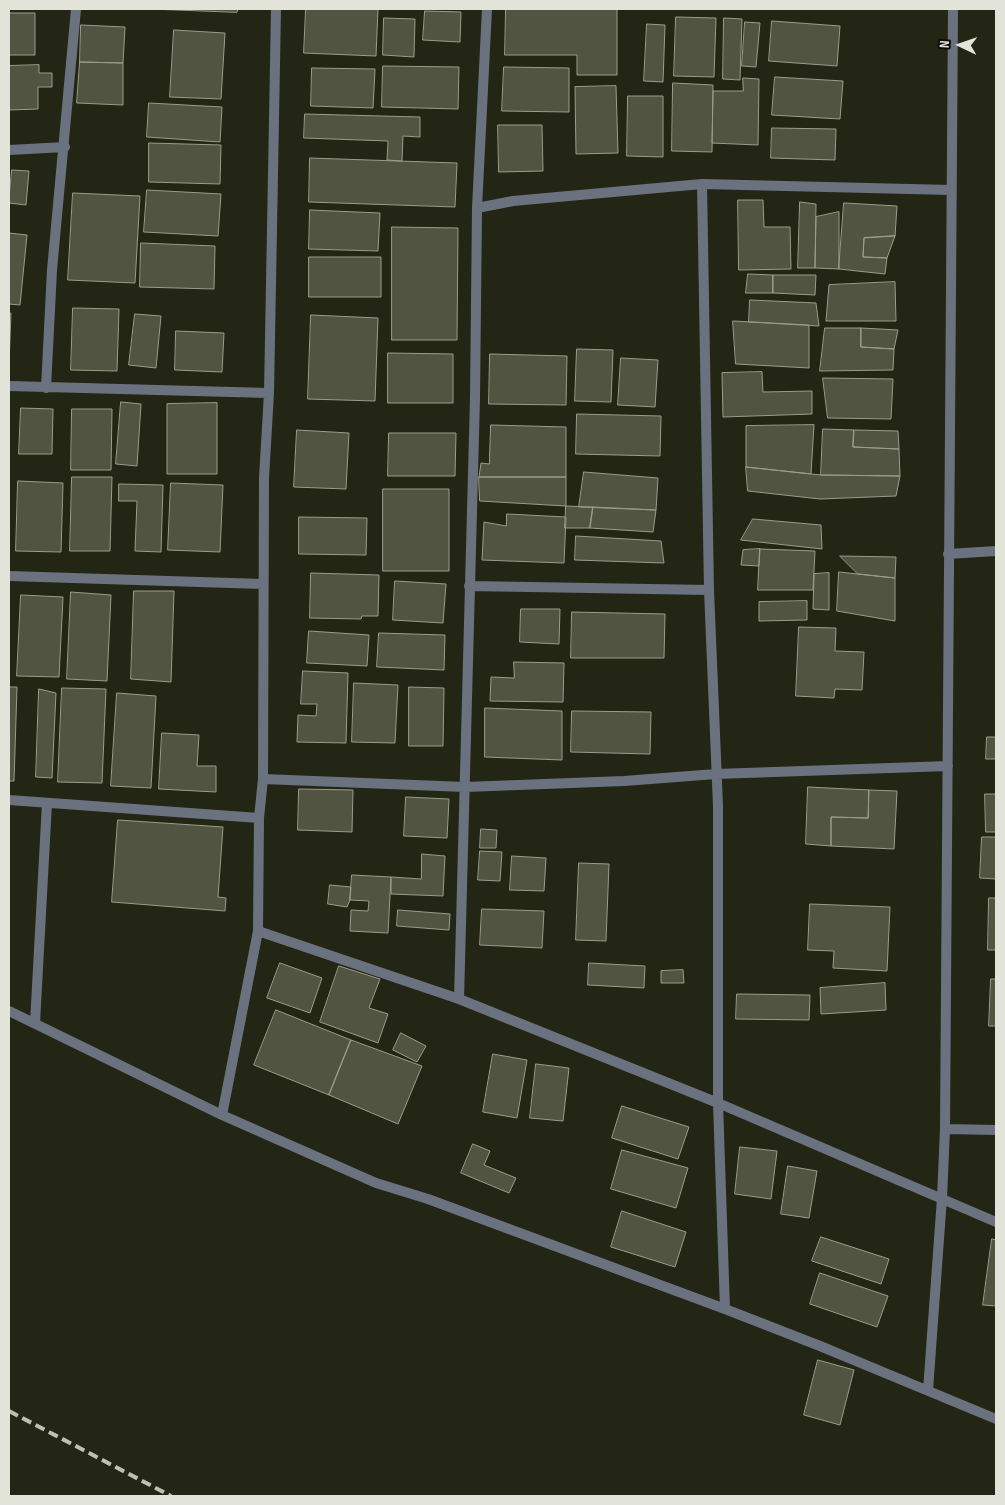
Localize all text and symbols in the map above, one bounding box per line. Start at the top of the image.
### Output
north arrow [935,20,985,70]
text: N [936,40,953,48]

